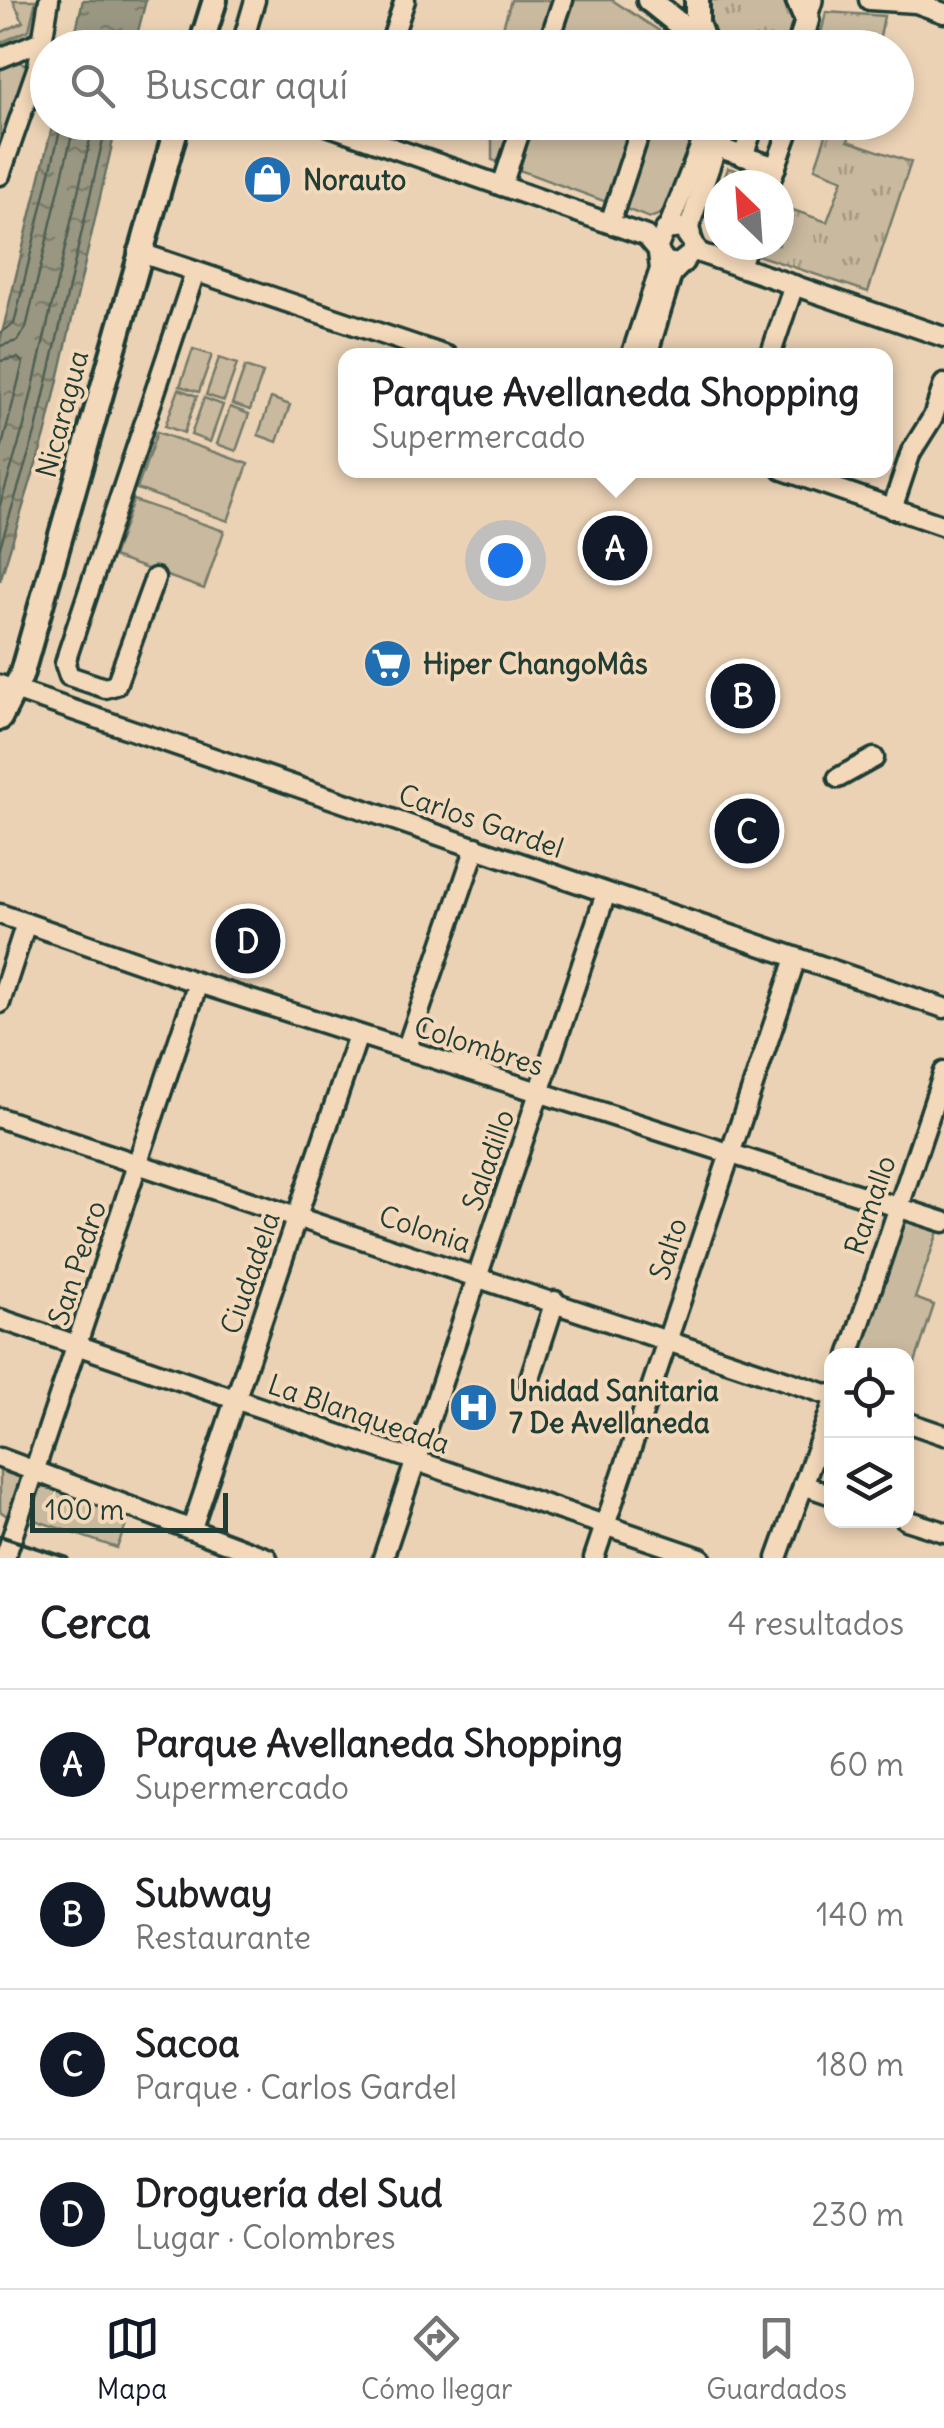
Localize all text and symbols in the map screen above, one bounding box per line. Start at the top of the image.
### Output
search box [30,30,914,140]
icon: search [65,58,120,113]
text: Buscar aquí [145,62,348,109]
shop icon: Norauto [242,154,294,206]
place label: Norauto [303,162,406,198]
north arrow [704,170,794,260]
street label: Nicaragua [28,346,96,482]
popup [338,348,893,478]
text: Parque Avellaneda Shopping [371,369,860,416]
text: Supermercado [371,416,586,457]
pin: A [582,510,648,586]
your location [480,535,531,586]
supermarket icon: Hiper ChangoMâs [362,638,414,690]
place label: Hiper ChangoMâs [423,646,648,682]
pin: B [710,658,776,734]
street label: Carlos Gardel [394,776,568,866]
pin: C [714,794,780,868]
pin: D [216,904,280,978]
street label: Colombres [410,1008,548,1084]
street label: Saladillo [454,1105,522,1215]
street label: Ramallo [836,1151,904,1259]
street label: San Pedro [40,1196,114,1330]
street label: Colonia [375,1197,475,1261]
street label: Ciudadela [212,1207,288,1339]
street label: Salto [641,1213,695,1285]
map controls [824,1348,914,1528]
button: locate [824,1348,914,1438]
street label: La Blanqueada [263,1366,455,1462]
place label: Unidad Sanitaria 7 De Avellaneda [509,1373,719,1441]
hospital icon: Unidad Sanitaria 7 De Avellaneda [448,1381,500,1433]
button: layers [824,1438,914,1528]
scale bar [30,1488,228,1532]
text: 100 m [45,1492,124,1528]
text: Cerca [40,1597,151,1649]
text: 4 resultados [728,1603,904,1644]
text: Parque Avellaneda Shopping [135,1720,623,1767]
text: A [62,1744,83,1785]
text: 60 m [829,1744,904,1785]
text: Supermercado [135,1767,349,1808]
text: Subway [135,1870,272,1917]
text: B [62,1894,83,1935]
text: 140 m [816,1894,904,1935]
text: Restaurante [135,1917,311,1958]
text: Sacoa [135,2020,240,2067]
text: C [62,2044,83,2085]
text: 180 m [816,2044,904,2085]
text: Parque · Carlos Gardel [135,2067,457,2108]
text: Droguería del Sud [135,2170,443,2217]
text: D [61,2194,84,2235]
text: 230 m [812,2194,904,2235]
text: Lugar · Colombres [135,2217,396,2258]
tab: Mapa [97,2311,167,2407]
tab: Cómo llegar [361,2311,513,2407]
tab: Guardados [706,2311,847,2407]

